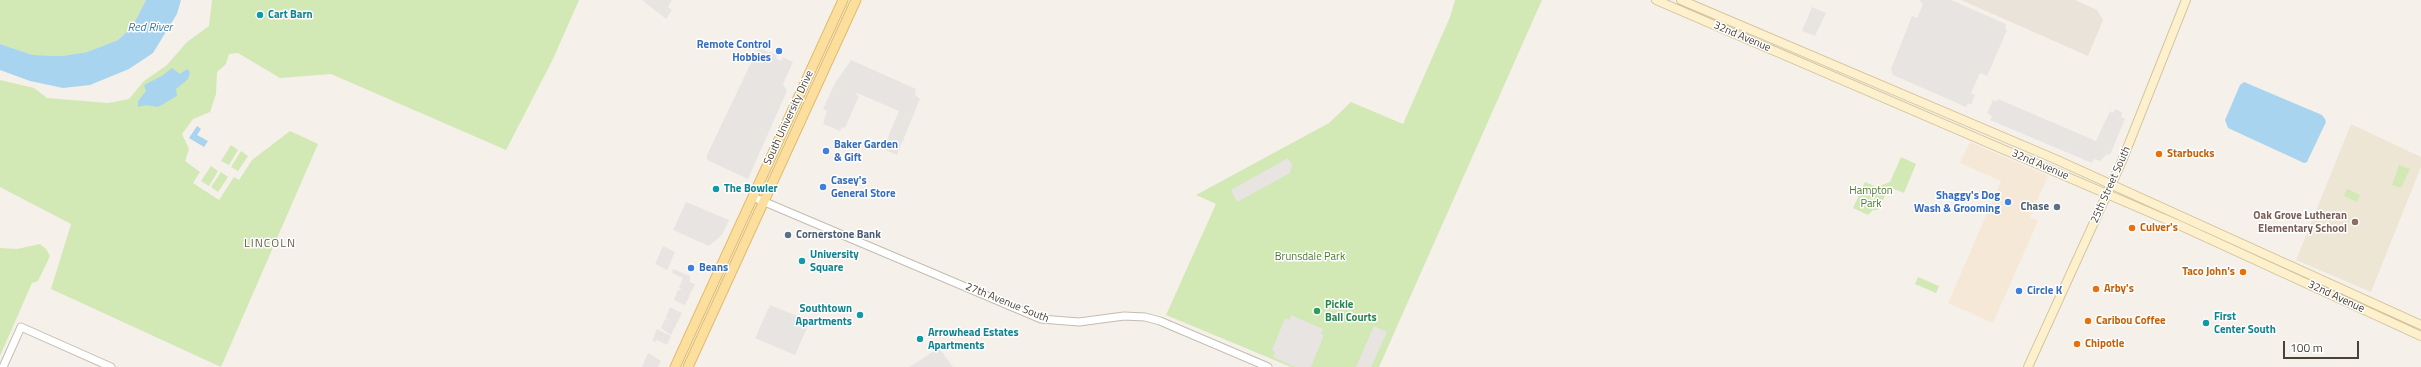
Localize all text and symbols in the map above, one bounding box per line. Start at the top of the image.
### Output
place label: Cart Barn [268,8,313,22]
marker: Cart Barn [255,10,265,20]
street label: 32nd Avenue [1711,19,1773,55]
water label: Red River [128,21,172,35]
place label: Remote Control Hobbies [697,38,771,64]
marker: Remote Control Hobbies [774,46,784,56]
street label: South University Drive [761,69,817,167]
place label: Baker Garden & Gift [834,138,898,164]
street label: 25th Street South [2088,145,2134,225]
marker: Baker Garden & Gift [821,146,831,156]
street label: 32nd Avenue [2009,147,2071,183]
place label: Starbucks [2167,147,2214,161]
marker: Starbucks [2154,149,2164,159]
place label: Casey's General Store [831,174,896,200]
place label: The Bowler [724,182,778,196]
marker: Casey's General Store [818,182,828,192]
marker: The Bowler [711,184,721,194]
park label: Hampton Park [1849,184,1893,210]
place label: Shaggy's Dog Wash & Grooming [1914,189,2000,215]
marker: Shaggy's Dog Wash & Grooming [2003,197,2013,207]
place label: Chase [2021,200,2049,214]
marker: Chase [2052,202,2062,212]
place label: Oak Grove Lutheran Elementary School [2253,209,2347,235]
marker: Oak Grove Lutheran Elementary School [2350,217,2360,227]
place label: Culver's [2140,221,2178,235]
marker: Culver's [2127,223,2137,233]
place label: Cornerstone Bank [796,228,881,242]
marker: Cornerstone Bank [783,230,793,240]
district label: LINCOLN [244,237,296,251]
place label: University Square [810,248,859,274]
park label: Brunsdale Park [1275,250,1345,264]
marker: University Square [797,256,807,266]
place label: Beans [699,261,728,275]
marker: Beans [686,263,696,273]
place label: Taco John's [2182,265,2235,279]
marker: Taco John's [2238,267,2248,277]
street label: 32nd Avenue [2306,278,2366,316]
street label: 27th Avenue South [963,280,1051,326]
place label: Arby's [2104,282,2134,296]
place label: Circle K [2027,284,2062,298]
marker: Arby's [2091,284,2101,294]
marker: Circle K [2014,286,2024,296]
place label: Pickle Ball Courts [1325,298,1377,324]
place label: Southtown Apartments [796,302,852,328]
marker: Pickle Ball Courts [1312,306,1322,316]
marker: Southtown Apartments [855,310,865,320]
place label: First Center South [2214,310,2276,336]
place label: Caribou Coffee [2096,314,2166,328]
marker: Caribou Coffee [2083,316,2093,326]
marker: First Center South [2201,318,2211,328]
place label: Arrowhead Estates Apartments [928,326,1019,352]
scale bar [2285,333,2361,359]
marker: Arrowhead Estates Apartments [915,334,925,344]
place label: Chipotle [2085,337,2124,351]
text: 100 m [2290,338,2323,357]
marker: Chipotle [2072,339,2082,349]

